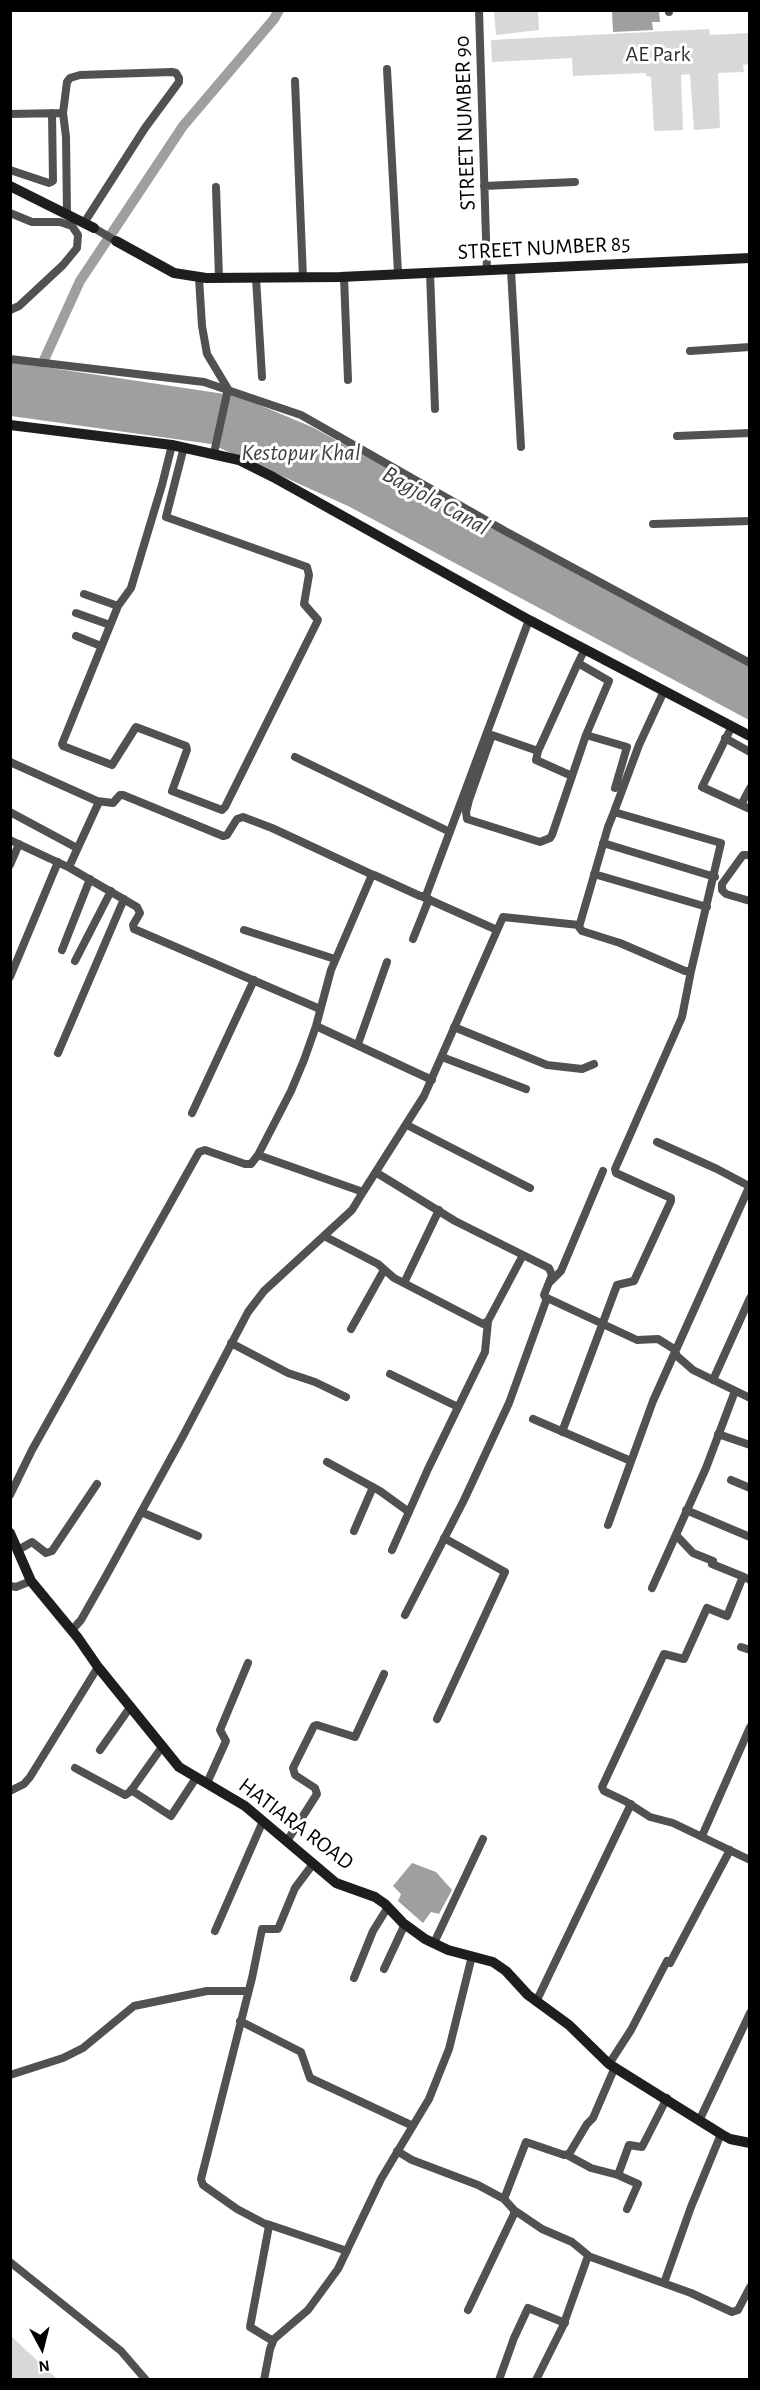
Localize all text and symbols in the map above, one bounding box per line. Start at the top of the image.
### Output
street label: STREET NUMBER 90 [449,35,481,211]
park label: AE Park [626,41,690,67]
street label: STREET NUMBER 85 [457,230,631,266]
water label: Kestopur Khal [241,439,361,467]
water label: Bagjola Canal [377,460,495,542]
street label: HATIARA ROAD [233,1772,359,1876]
north arrow [12,2318,72,2378]
text: N [38,2357,51,2374]

